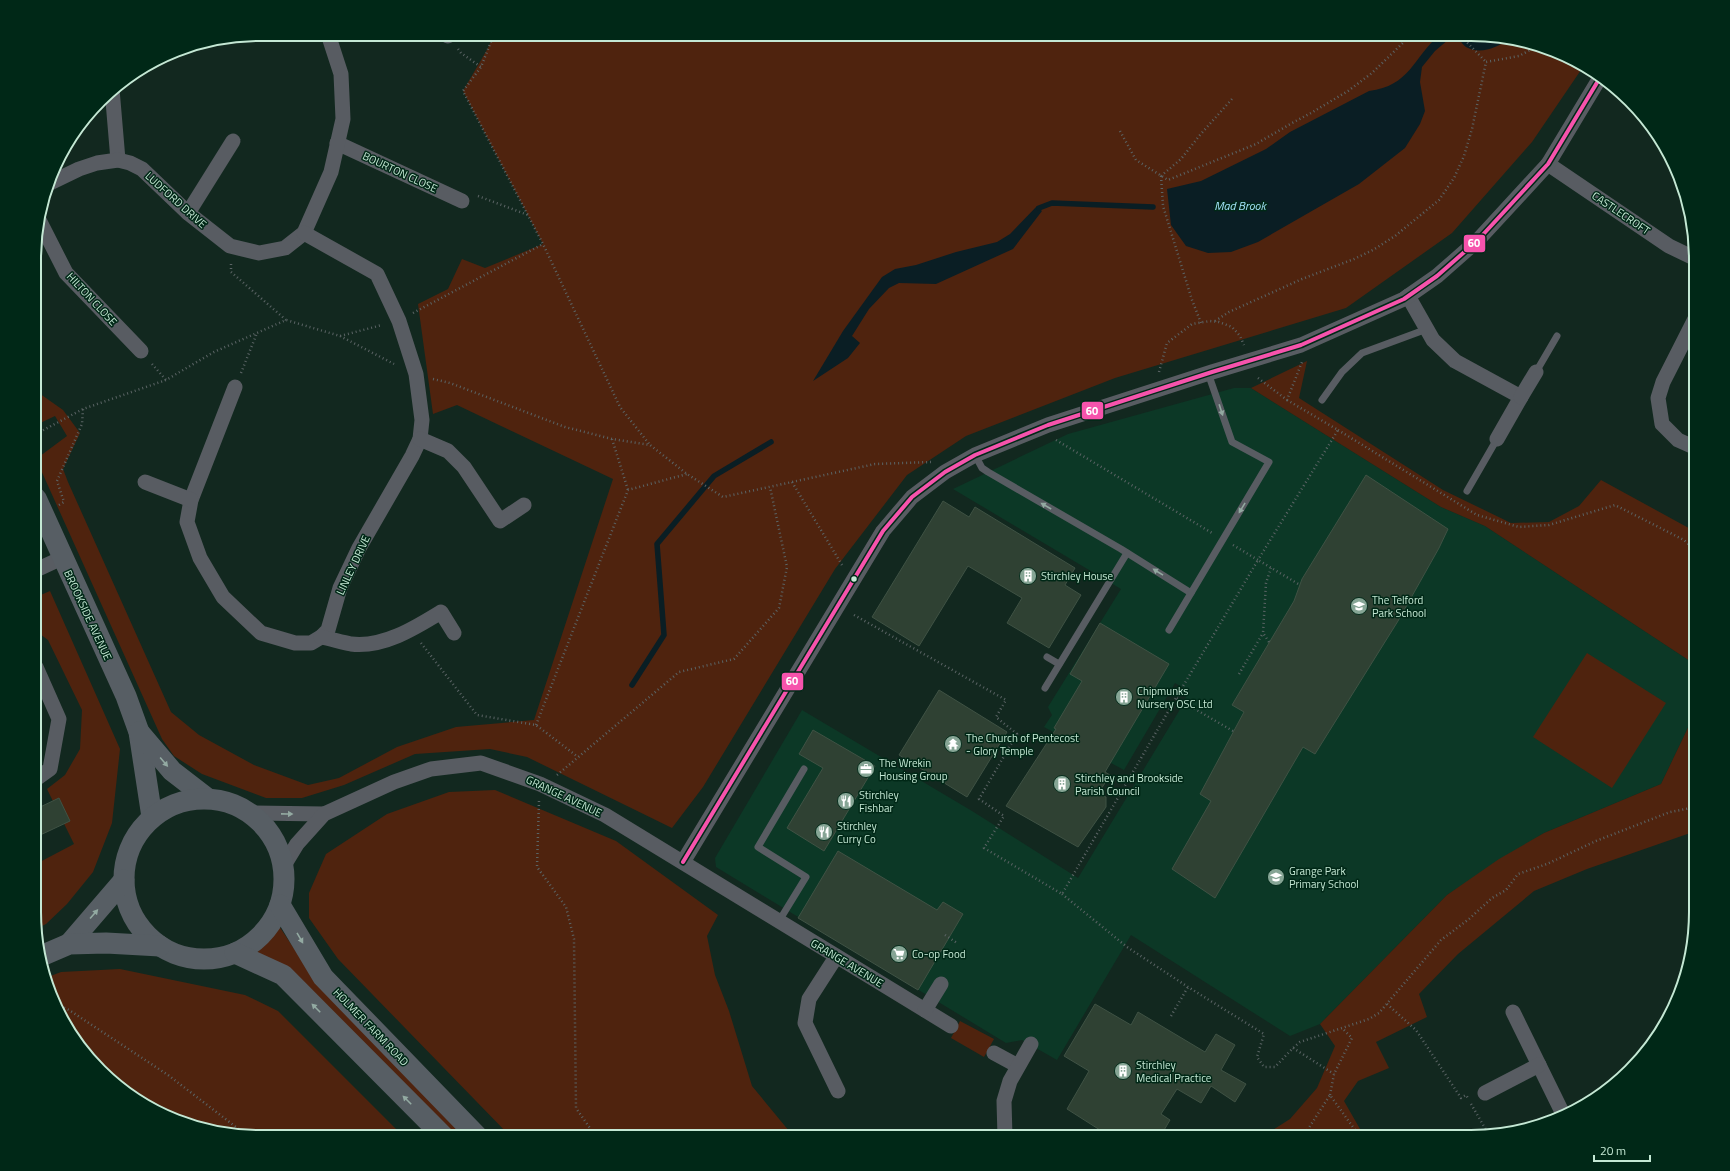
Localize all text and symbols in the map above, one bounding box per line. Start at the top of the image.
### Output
street label: BOURTON CLOSE [360,148,440,196]
street label: LUDFORD DRIVE [142,168,210,232]
street label: CASTLECROFT [1589,188,1653,239]
water label: Mad Brook [1214,196,1268,215]
line badge: 60 [1463,234,1486,253]
text: 60 [1468,235,1480,251]
street label: HILTON CLOSE [63,269,121,329]
line badge: 60 [1081,401,1104,420]
text: 60 [1086,403,1098,419]
one-way arrow [1219,404,1225,416]
one-way arrow [1040,502,1052,509]
one-way arrow [1238,502,1245,514]
street label: LINLEY DRIVE [332,533,374,597]
building icon: Stirchley House [1018,566,1038,586]
street label: BROOKSIDE AVENUE [60,567,116,663]
place label: Stirchley House [1041,568,1113,584]
one-way arrow [1152,569,1164,576]
unlabelled marker [849,574,859,584]
place label: The Telford Park School [1372,592,1426,621]
school or university icon: The Telford Park School [1349,596,1369,616]
line badge: 60 [781,672,804,691]
text: 60 [786,673,798,689]
place label: Chipmunks Nursery OSC Ltd [1137,683,1213,712]
building icon: Chipmunks Nursery OSC Ltd [1114,687,1134,707]
place label: The Church of Pentecost - Glory Temple [966,730,1079,759]
temple icon: The Church of Pentecost - Glory Temple [943,734,963,754]
place label: The Wrekin Housing Group [879,755,948,784]
one-way arrow [160,756,169,767]
office icon: The Wrekin Housing Group [856,759,876,779]
place label: Stirchley and Brookside Parish Council [1075,770,1184,799]
street label: GRANGE AVENUE [523,771,605,821]
building icon: Stirchley and Brookside Parish Council [1052,774,1072,794]
place label: Stirchley Fishbar [859,787,900,816]
restaurant icon: Stirchley Fishbar [836,791,856,811]
one-way arrow [281,811,294,817]
place label: Stirchley Curry Co [837,818,878,847]
restaurant icon: Stirchley Curry Co [814,822,834,842]
place label: Grange Park Primary School [1289,863,1359,892]
school or university icon: Grange Park Primary School [1266,867,1286,887]
one-way arrow [90,909,99,919]
one-way arrow [296,932,303,944]
street label: GRANGE AVENUE [808,935,886,991]
supermarket icon: Co-op Food [889,944,909,964]
place label: Co-op Food [912,946,966,962]
street label: HOLMER FARM ROAD [330,985,412,1069]
one-way arrow [311,1003,320,1013]
place label: Stirchley Medical Practice [1136,1057,1212,1086]
building icon: Stirchley Medical Practice [1113,1061,1133,1081]
one-way arrow [402,1095,412,1105]
scale bar [1594,1137,1650,1163]
text: 20 m [1600,1141,1626,1160]

